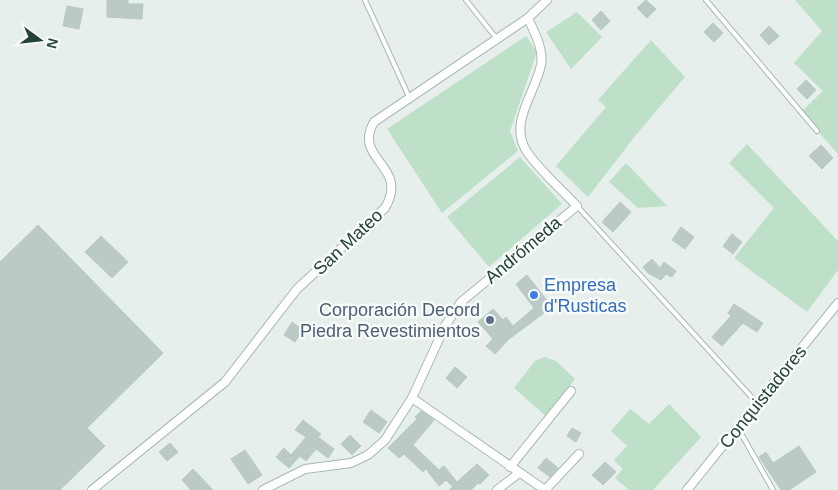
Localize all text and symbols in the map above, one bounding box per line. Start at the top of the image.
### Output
north arrow [15,15,65,65]
text: N [44,36,62,50]
street label: San Mateo [309,205,387,279]
street label: Andrómeda [481,212,566,288]
place label: Empresa d'Rusticas [544,275,626,316]
marker: Empresa d'Rusticas [528,289,540,301]
place label: Corporación Decord Piedra Revestimientos [300,300,480,341]
marker: Corporación Decord Piedra Revestimientos [484,314,496,326]
street label: Conquistadores [716,342,810,452]

